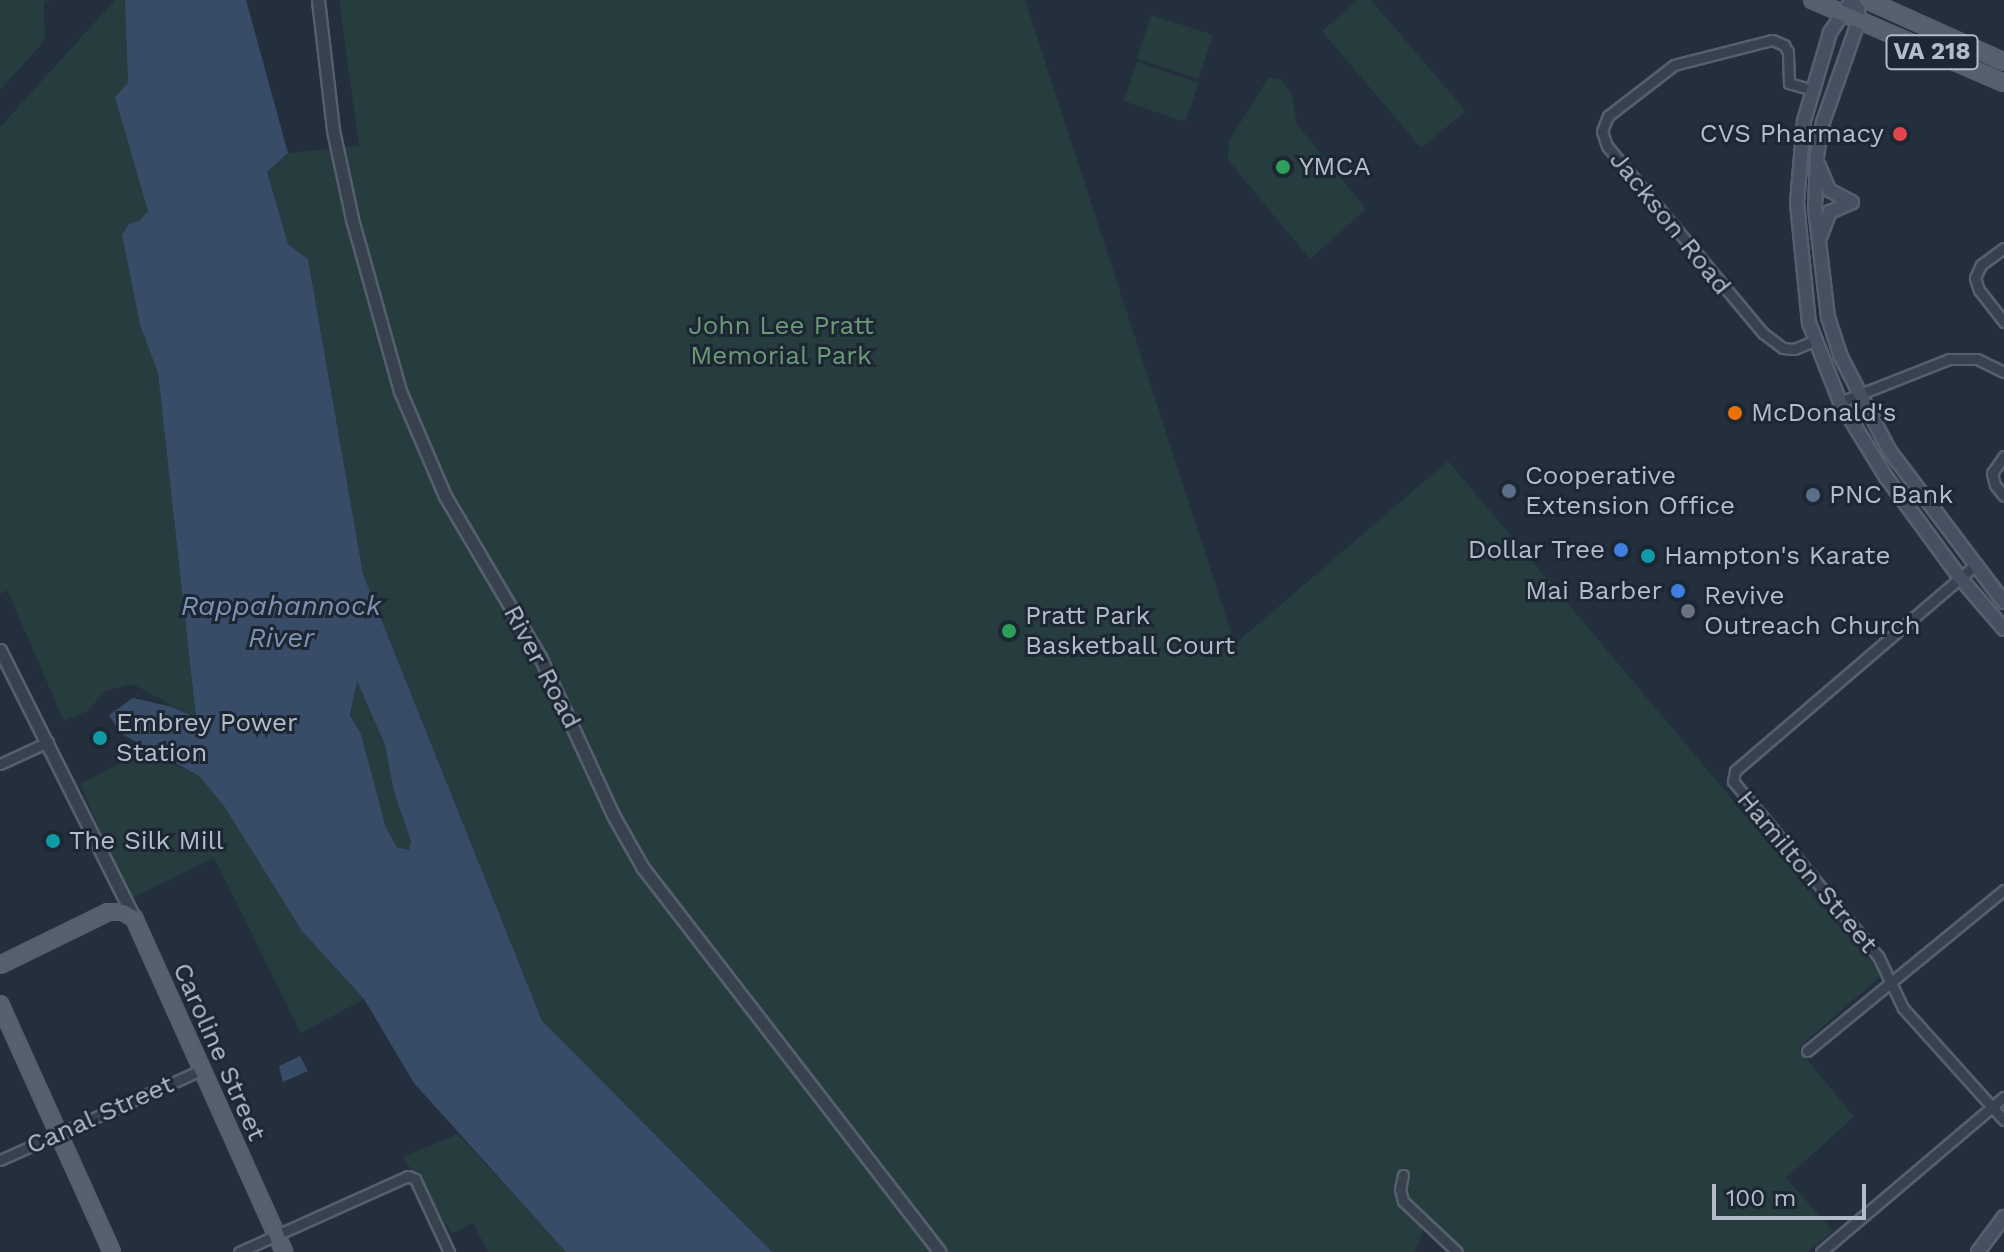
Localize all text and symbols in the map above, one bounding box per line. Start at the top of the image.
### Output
road number: VA 218 [1884,32,1980,72]
place label: CVS Pharmacy [1700,118,1884,150]
marker: CVS Pharmacy [1891,125,1909,143]
street label: Jackson Road [1603,145,1737,301]
place label: YMCA [1299,151,1371,183]
marker: YMCA [1274,158,1292,176]
park label: John Lee Pratt Memorial Park [688,310,874,372]
place label: McDonald's [1751,397,1896,429]
marker: McDonald's [1726,404,1744,422]
place label: Cooperative Extension Office [1525,460,1735,522]
place label: PNC Bank [1829,479,1953,511]
marker: Cooperative Extension Office [1500,482,1518,500]
marker: PNC Bank [1804,486,1822,504]
place label: Dollar Tree [1466,534,1605,566]
place label: Hampton's Karate [1664,540,1891,572]
marker: Dollar Tree [1612,541,1630,559]
marker: Hampton's Karate [1639,547,1657,565]
place label: Mai Barber [1525,575,1662,607]
place label: Revive Outreach Church [1704,580,1921,642]
marker: Mai Barber [1669,582,1687,600]
water label: Rappahannock River [181,589,381,655]
street label: River Road [496,600,588,734]
place label: Pratt Park Basketball Court [1025,600,1236,662]
marker: Revive Outreach Church [1679,602,1697,620]
marker: Pratt Park Basketball Court [1000,622,1018,640]
place label: Embrey Power Station [116,707,298,768]
marker: Embrey Power Station [91,729,109,747]
street label: Hamilton Street [1730,784,1884,960]
place label: The Silk Mill [69,825,224,857]
marker: The Silk Mill [44,832,62,850]
street label: Caroline Street [166,958,272,1146]
street label: Canal Street [21,1069,179,1161]
scale bar [1716,1168,1870,1218]
text: 100 m [1726,1184,1796,1212]

